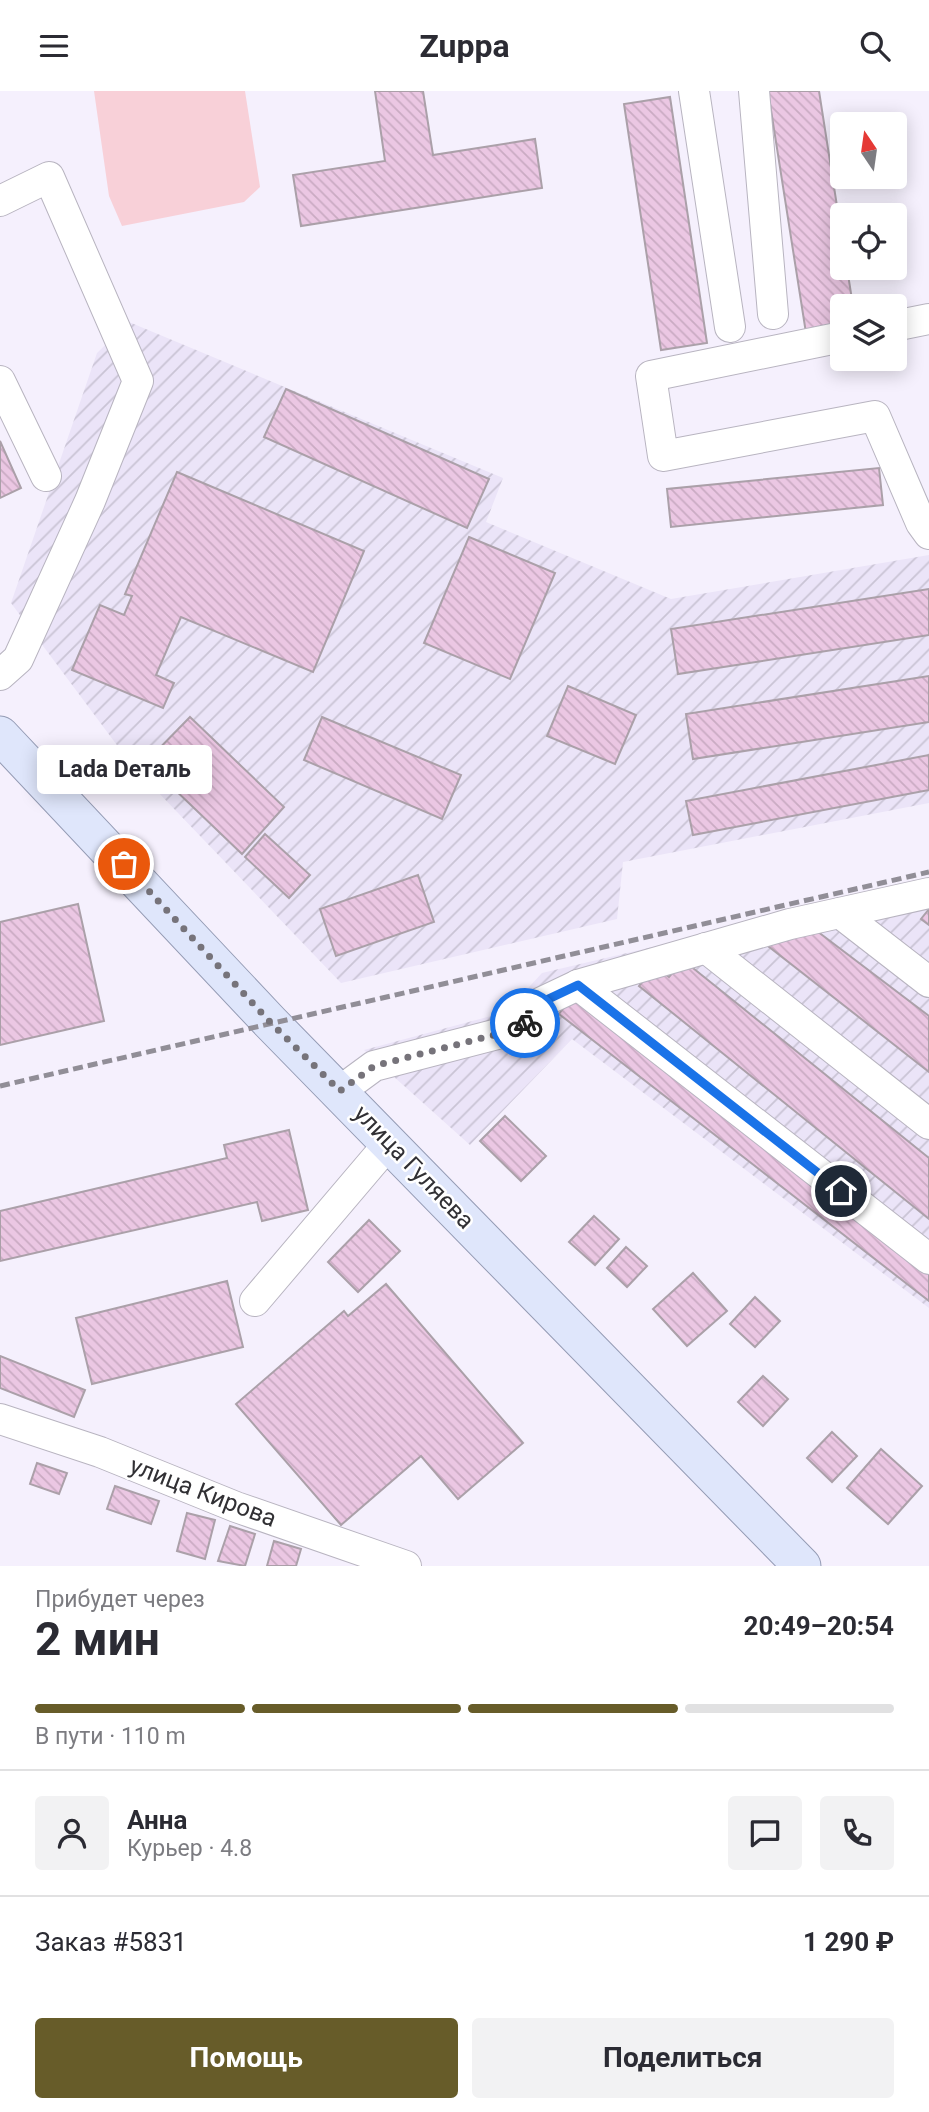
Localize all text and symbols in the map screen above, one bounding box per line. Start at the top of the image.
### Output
icon: menu [35,27,73,65]
text: Zuppa [419,27,510,65]
icon: search [856,27,894,65]
north arrow [830,112,906,189]
map controls [830,112,907,371]
button: locate [830,203,907,280]
button: layers [830,294,907,371]
callout: Lada Dеталь [37,745,212,794]
text: Lada Dеталь [58,756,191,783]
pin [94,834,154,894]
icon: bag [105,845,143,883]
courier [490,988,560,1058]
icon: bike [506,1004,544,1042]
street label: улица Гуляева [348,1099,480,1235]
pin [811,1161,871,1221]
icon: home [822,1172,860,1210]
street label: улица Кирова [126,1451,280,1533]
text: Прибудет через [35,1586,205,1613]
text: 20:49–20:54 [744,1611,894,1641]
text: 2 мин [35,1612,160,1666]
text: В пути · 110 m [35,1723,186,1750]
button: person [35,1796,109,1870]
button: chat [728,1796,802,1870]
button: phone [820,1796,894,1870]
text: Анна [127,1805,187,1835]
text: Курьер · 4.8 [127,1835,252,1862]
text: Заказ #5831 [35,1927,187,1957]
text: 1 290 ₽ [803,1927,894,1957]
button: Помощь [35,2018,458,2098]
button: Поделиться [472,2018,894,2098]

